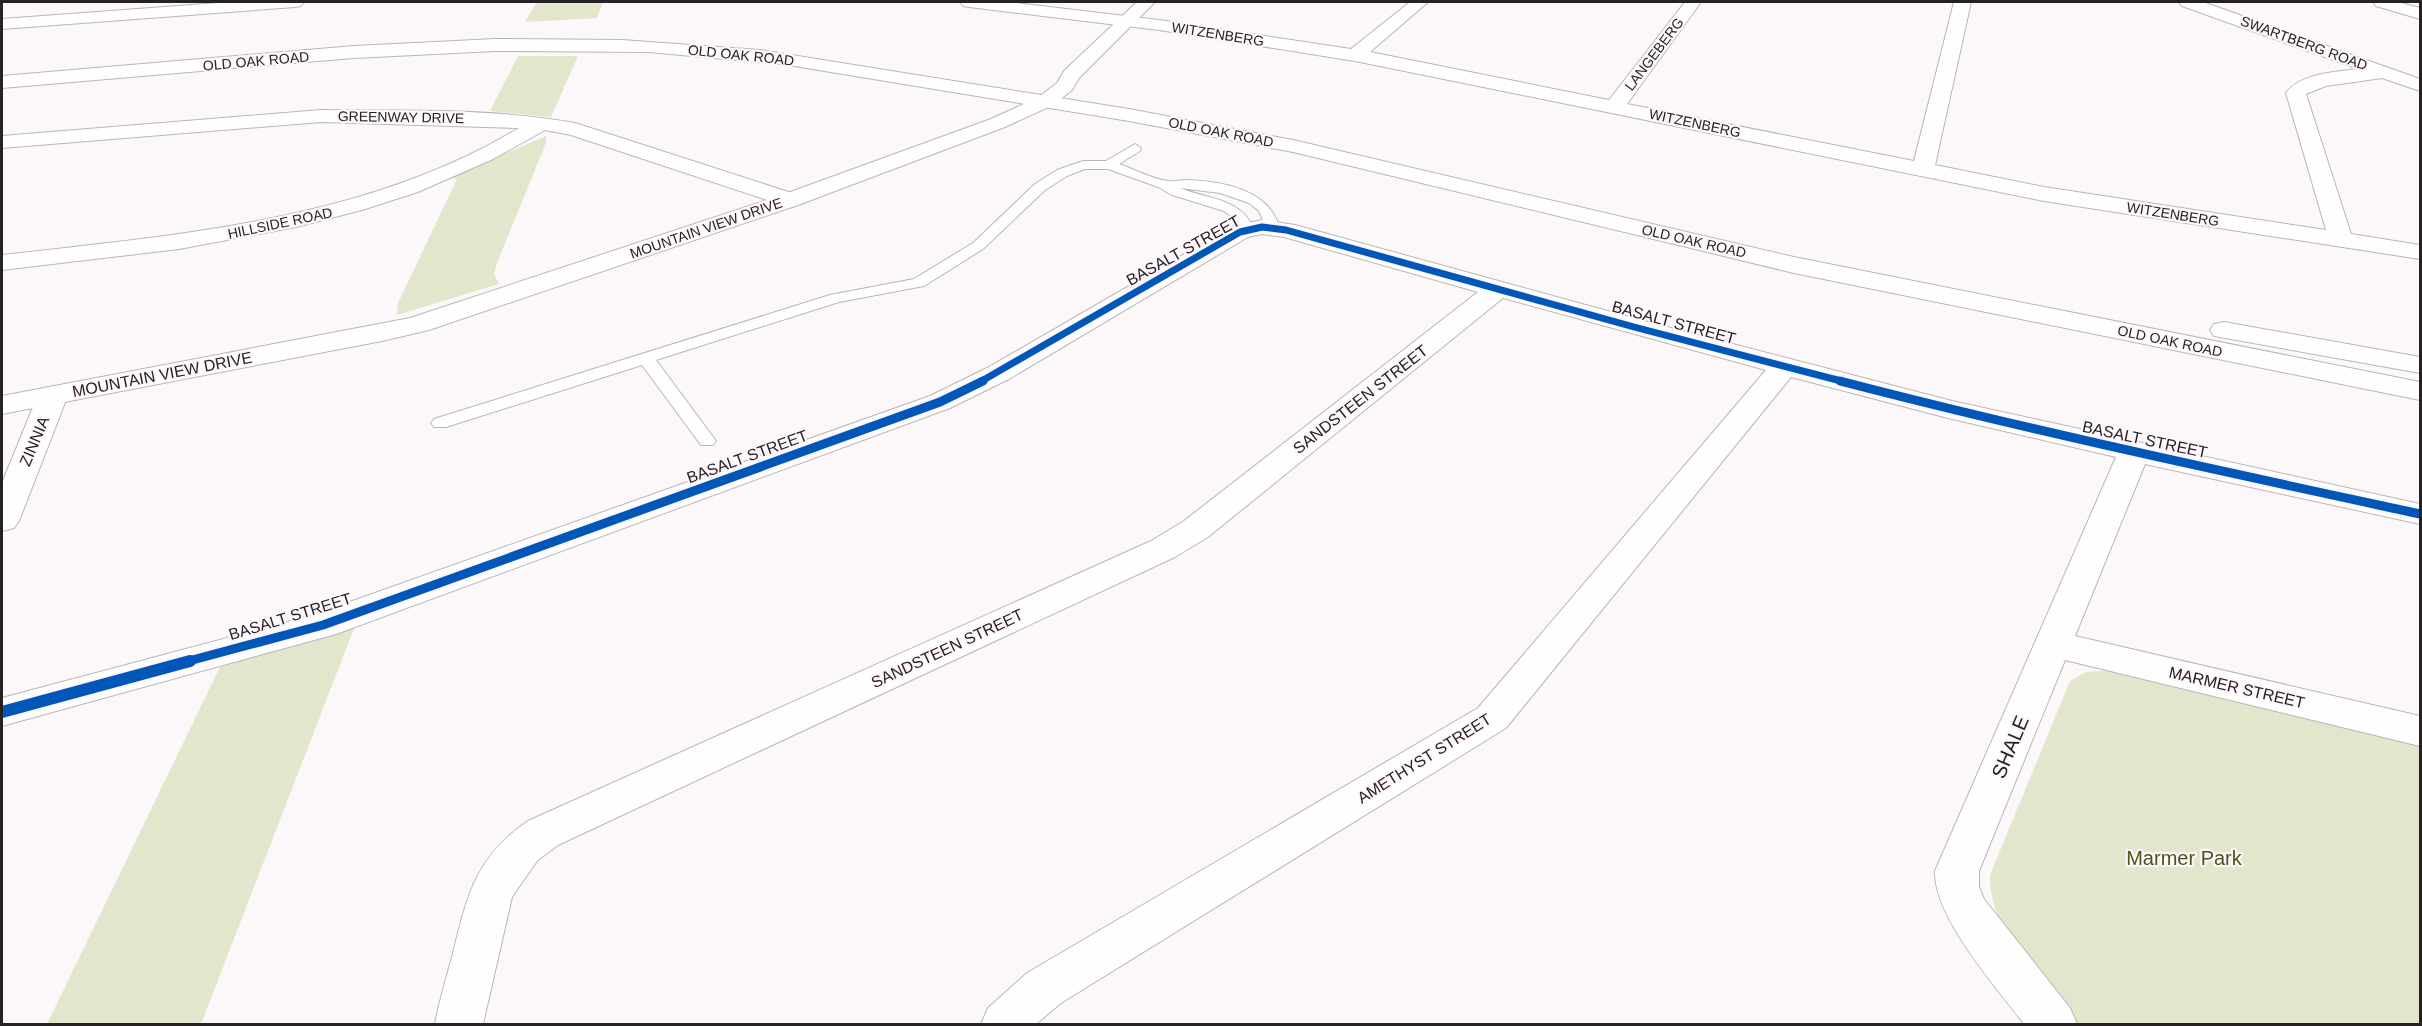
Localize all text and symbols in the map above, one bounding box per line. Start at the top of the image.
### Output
street label: SWARTBERG ROAD [2238,13,2370,73]
street label: LANGEBERG [1621,14,1687,94]
street label: WITZENBERG [1171,19,1265,49]
street label: OLD OAK ROAD [687,41,795,69]
street label: OLD OAK ROAD [202,48,310,74]
street label: WITZENBERG [1648,105,1742,141]
street label: GREENWAY DRIVE [338,108,464,126]
street label: OLD OAK ROAD [1167,114,1275,150]
street label: MOUNTAIN VIEW DRIVE [628,194,784,262]
street label: WITZENBERG [2126,199,2220,229]
street label: HILLSIDE ROAD [226,204,334,242]
street label: BASALT STREET [1123,212,1243,289]
street label: OLD OAK ROAD [1640,221,1748,261]
street label: BASALT STREET [1610,298,1738,347]
street label: OLD OAK ROAD [2116,322,2224,360]
street label: SANDSTEEN STREET [1290,342,1431,457]
street label: MOUNTAIN VIEW DRIVE [71,349,253,400]
street label: ZINNIA [16,413,53,469]
street label: BASALT STREET [2081,418,2209,461]
street label: BASALT STREET [684,427,810,486]
street label: BASALT STREET [227,590,354,643]
street label: SANDSTEEN STREET [869,606,1026,691]
street label: MARMER STREET [2167,664,2307,711]
street label: AMETHYST STREET [1354,710,1494,807]
street label: SHALE [1987,713,2033,781]
park label: Marmer Park [2126,847,2243,869]

